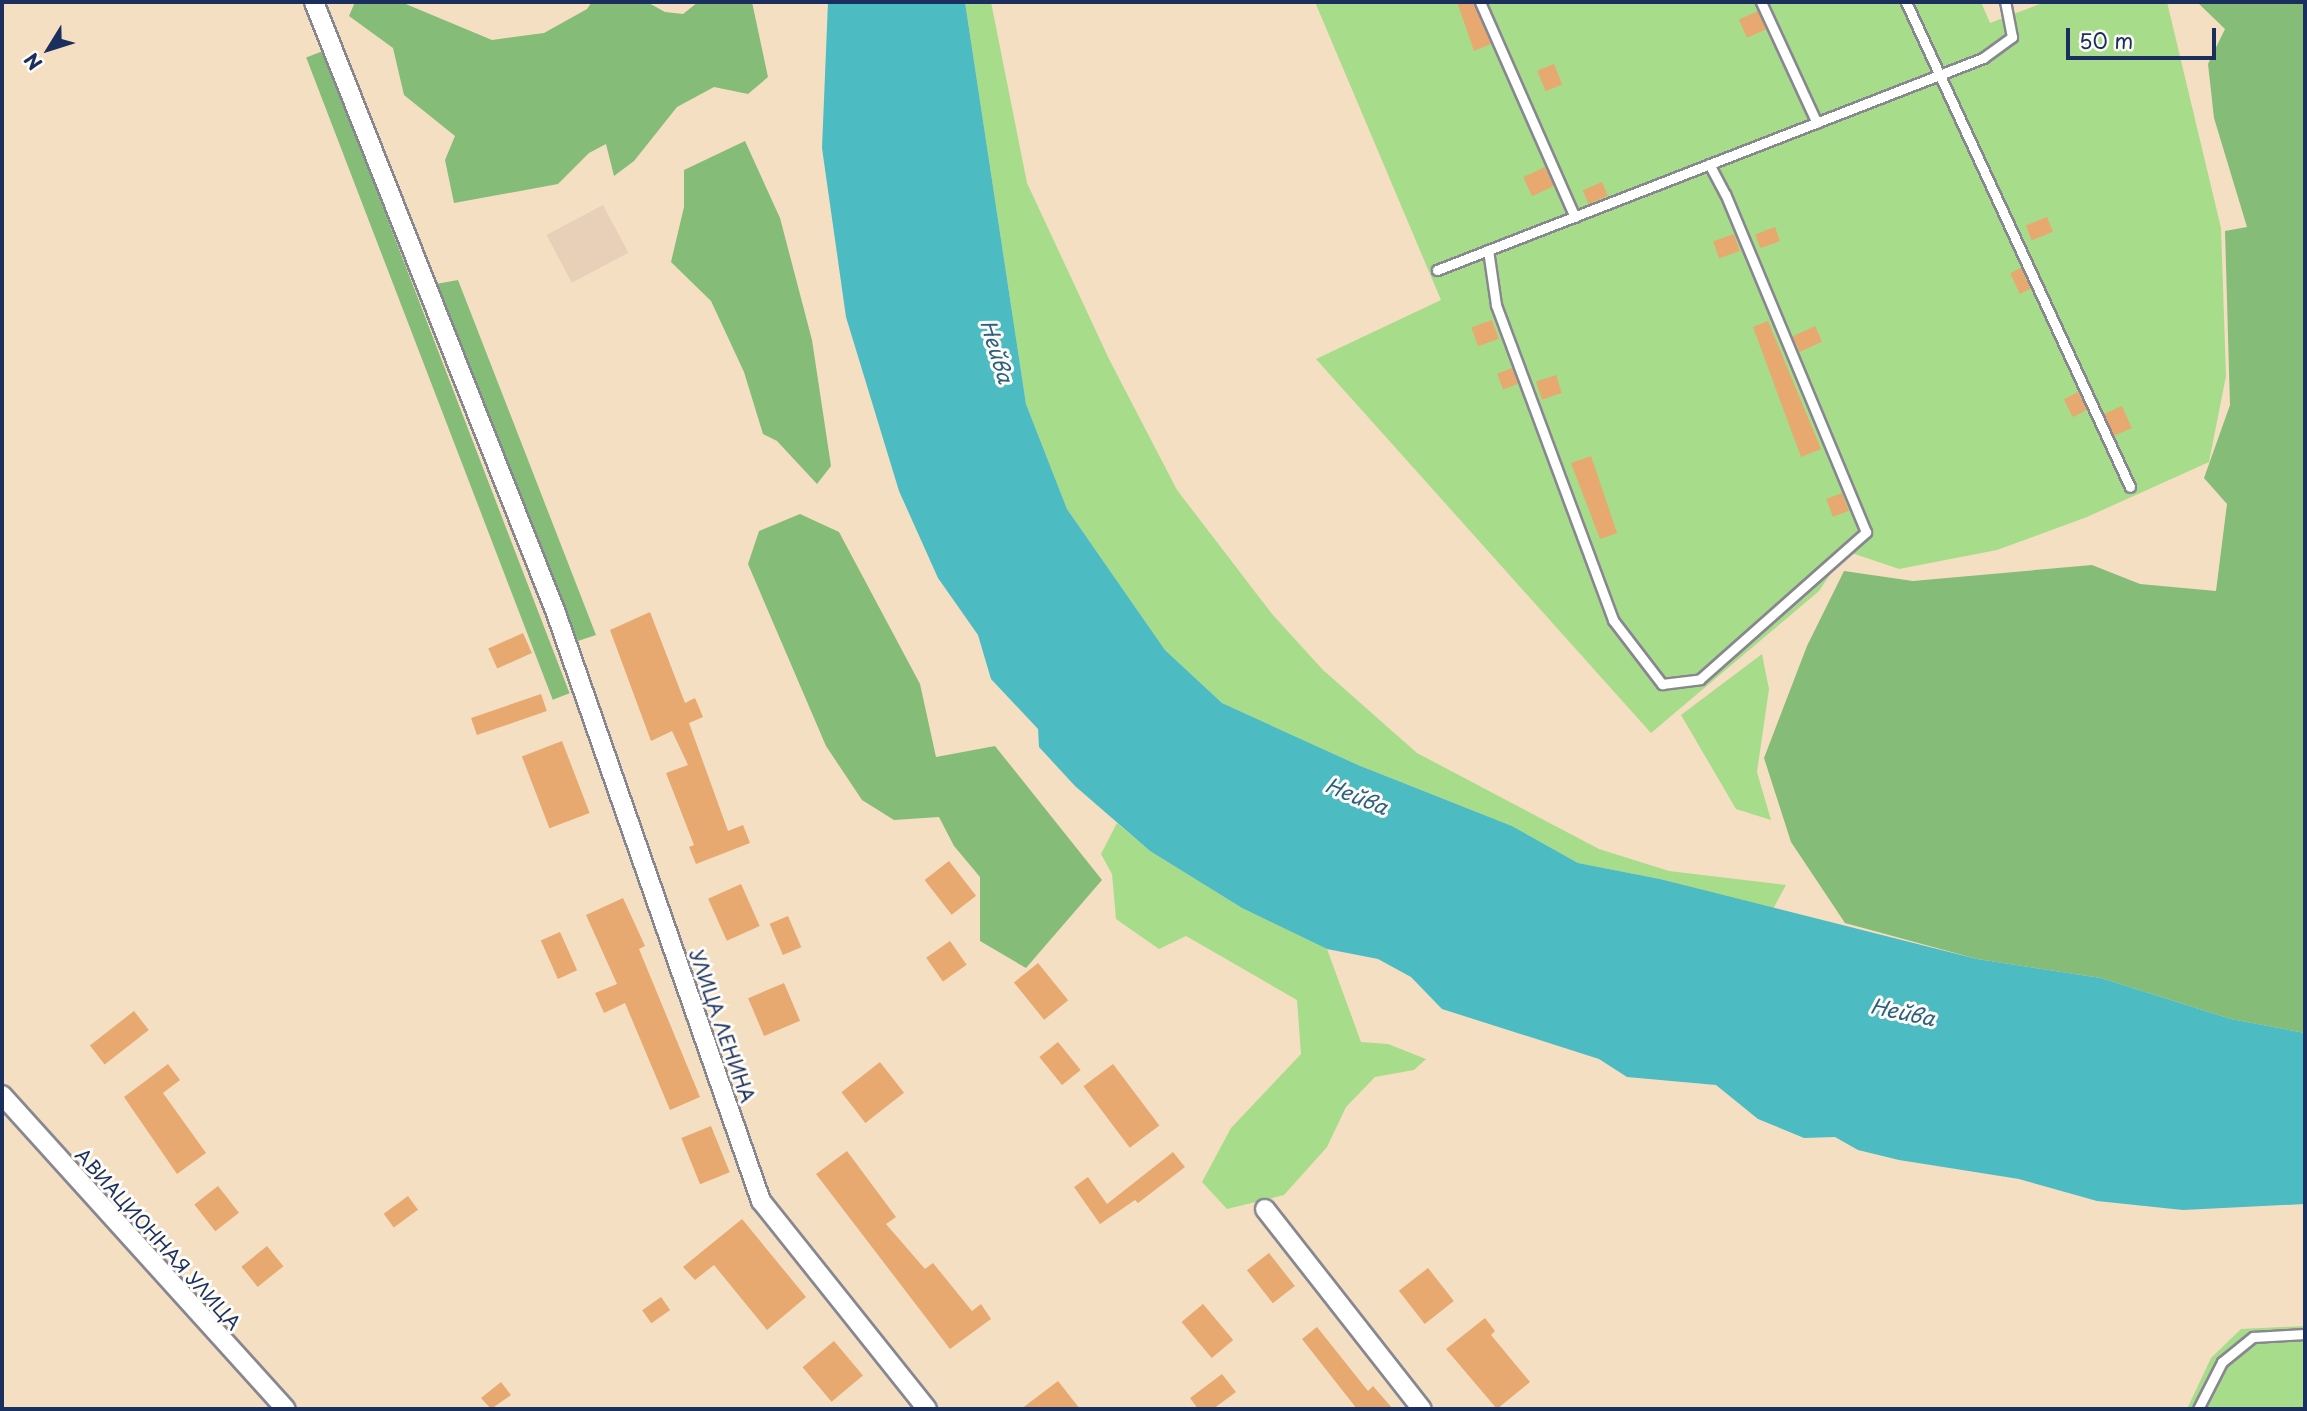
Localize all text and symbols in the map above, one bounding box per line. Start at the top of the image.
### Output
north arrow [14,14,84,84]
scale bar [2069,14,2220,58]
text: 50 m [2079,24,2133,56]
text: N [17,47,48,76]
water label: Нейва [976,316,1020,386]
water label: Нейва [1322,771,1392,819]
street label: УЛИЦА ЛЕНИНА [685,946,759,1106]
water label: Нейва [1869,992,1937,1030]
street label: АВИАЦИОННАЯ УЛИЦА [71,1144,245,1334]

